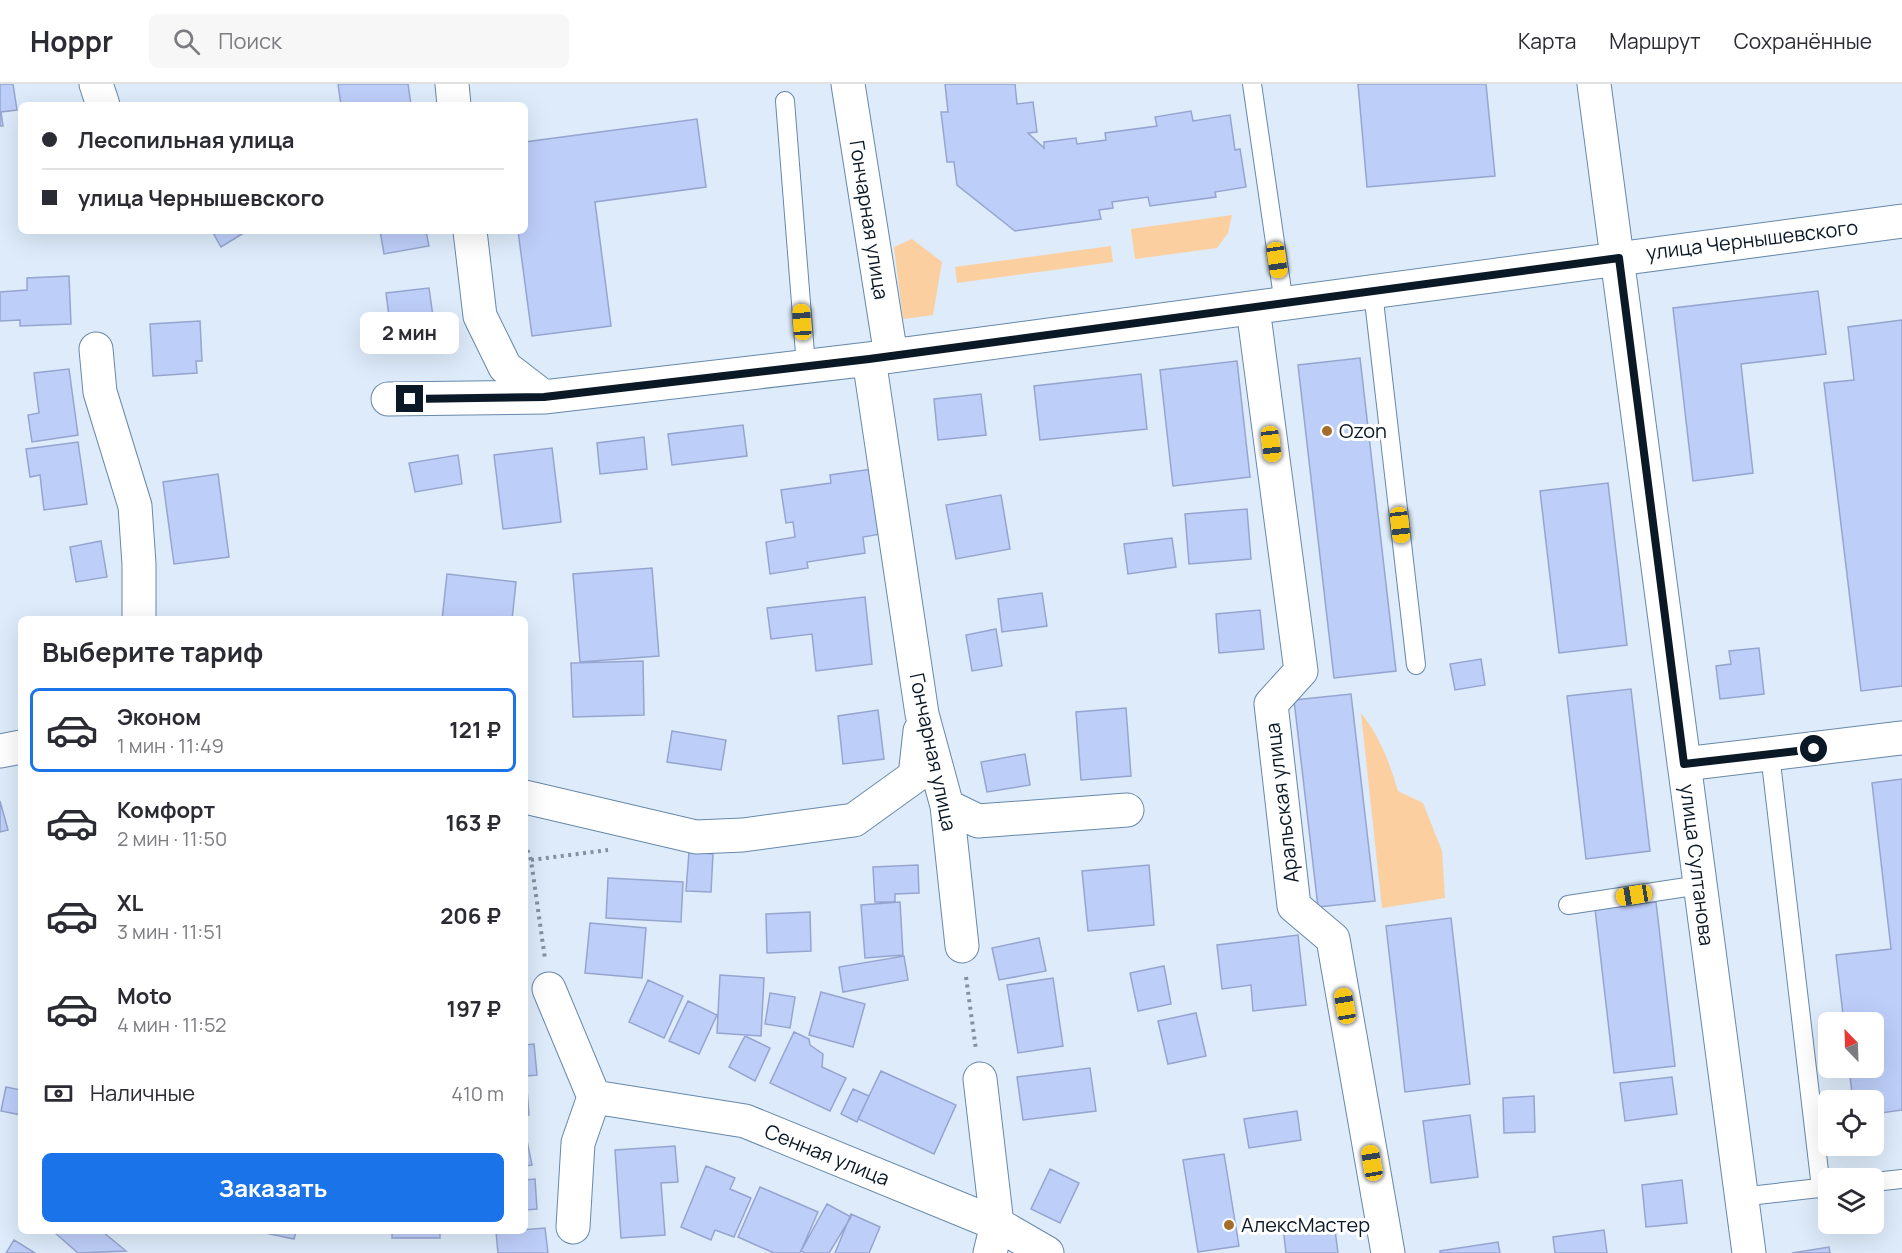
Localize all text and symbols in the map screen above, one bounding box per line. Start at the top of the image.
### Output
search box [149,14,569,68]
text: Hoppr [30,22,113,60]
icon: search [170,25,203,58]
text: Поиск [218,26,282,56]
text: Карта [1518,27,1576,55]
text: Маршрут [1609,27,1701,55]
text: Сохранённые [1734,27,1872,55]
text: Лесопильная улица [78,125,295,155]
street label: Гончарная улица [844,138,895,302]
text: улица Чернышевского [78,183,324,213]
street label: улица Чернышевского [1644,213,1860,266]
car [1266,241,1288,279]
car [792,303,812,341]
callout: 2 мин [360,312,460,354]
text: 2 мин [382,319,437,346]
route end [396,385,423,412]
place label: Ozon [1339,417,1387,444]
marker: Ozon [1320,424,1334,438]
car [1260,425,1282,463]
car [1389,506,1411,544]
text: Выберите тариф [42,633,263,670]
street label: Гончарная улица [904,670,963,833]
text: Эконом [117,702,201,732]
icon: car [45,703,99,757]
text: 121 ₽ [449,715,501,745]
street label: Аральская улица [1258,721,1305,885]
text: 1 мин · 11:49 [117,732,224,759]
route start [1800,735,1827,762]
street label: улица Султанова [1674,783,1721,947]
text: Комфорт [117,795,215,825]
icon: car [45,796,99,850]
text: 163 ₽ [445,808,501,838]
text: 2 мин · 11:50 [117,825,227,852]
car [1615,883,1653,907]
text: XL [117,888,143,918]
icon: car [45,889,99,943]
text: 206 ₽ [440,901,501,931]
text: 3 мин · 11:51 [117,918,223,945]
text: Moto [117,981,172,1011]
icon: car [45,982,99,1036]
car [1333,987,1357,1025]
text: 197 ₽ [447,994,501,1024]
text: 4 мин · 11:52 [117,1011,226,1038]
north arrow [1818,1012,1884,1078]
map controls [1818,1012,1884,1234]
icon: cash [42,1077,75,1110]
text: Наличные [90,1078,195,1108]
text: 410 m [451,1080,504,1107]
button: locate [1818,1090,1884,1156]
street label: Сенная улица [761,1117,894,1192]
car [1360,1144,1384,1182]
button: Заказать [42,1153,504,1222]
button: layers [1818,1168,1884,1234]
place label: АлексМастер [1241,1211,1370,1238]
marker: АлексМастер [1222,1218,1236,1232]

